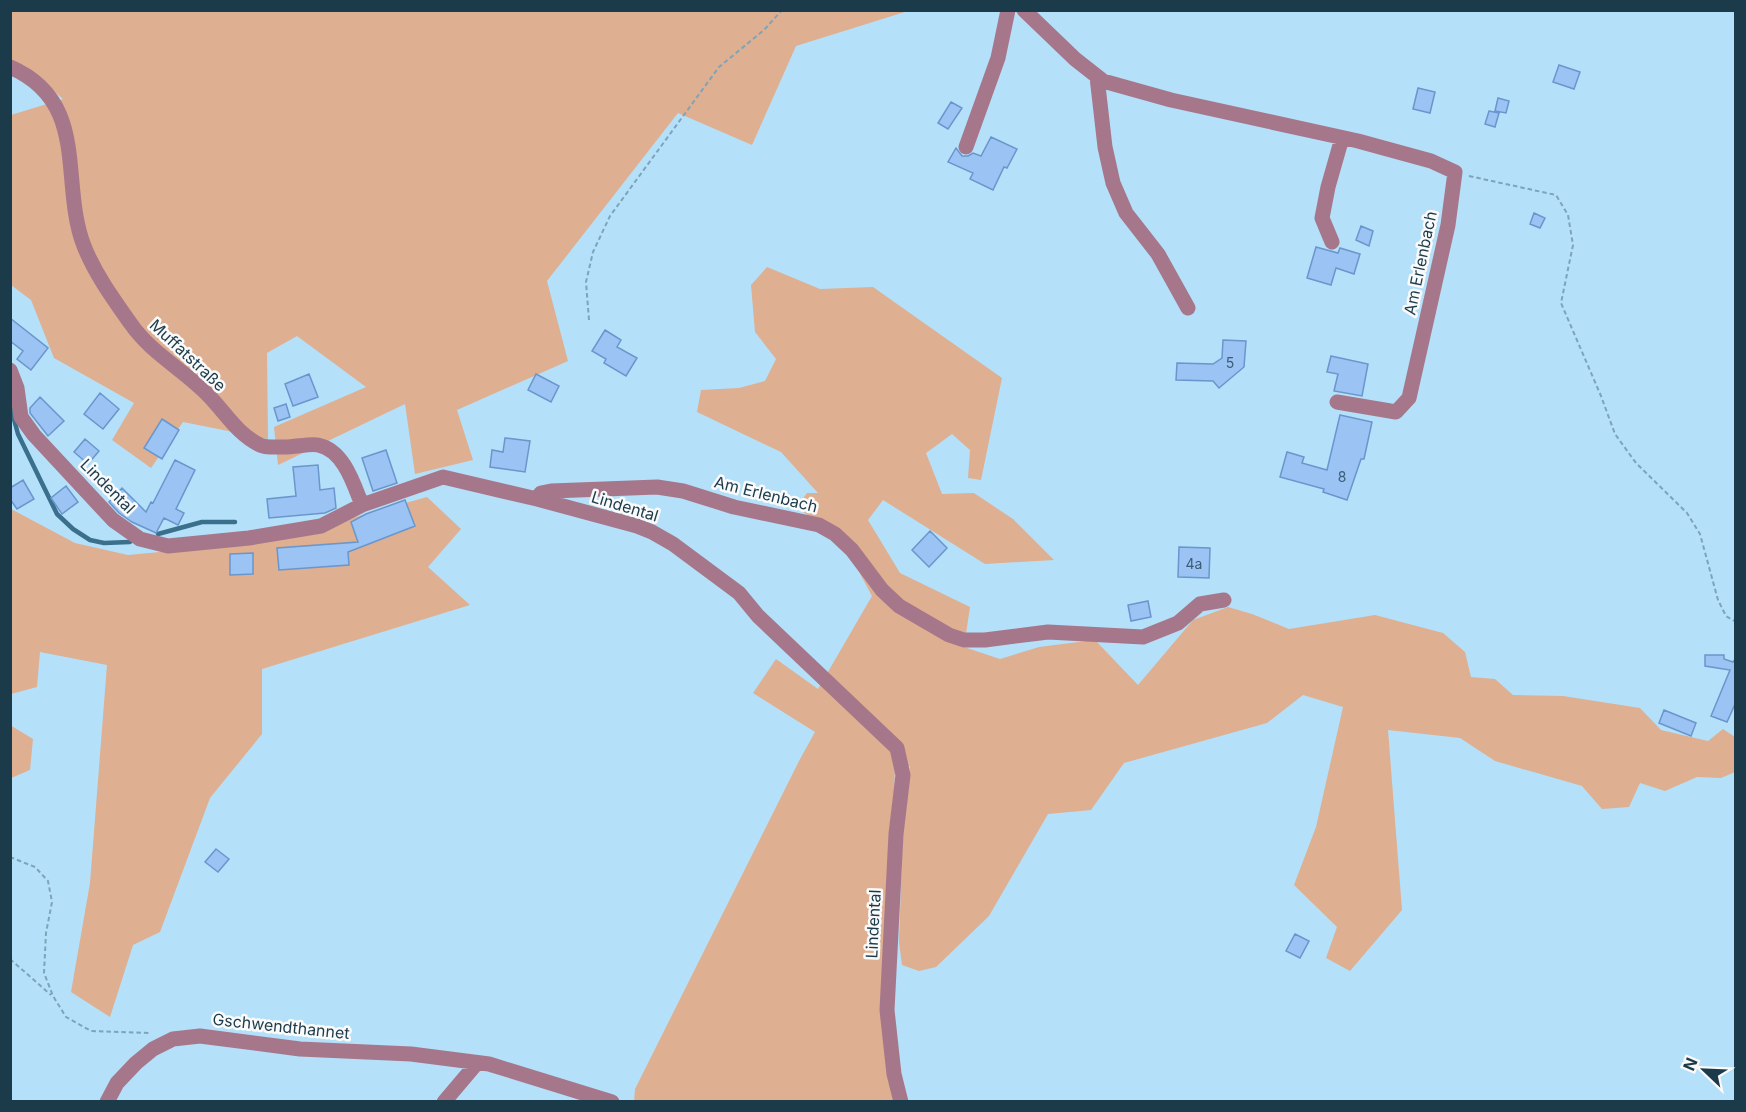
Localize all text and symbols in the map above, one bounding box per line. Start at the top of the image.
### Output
street label: Am Erlenbach [1399,209,1441,317]
street label: Muffatstraße [146,315,230,395]
house number: 5 [1226,354,1234,371]
street label: Lindental [76,454,140,518]
house number: 8 [1338,468,1346,485]
street label: Am Erlenbach [712,472,820,516]
street label: Lindental [589,486,661,526]
house number: 4a [1186,555,1202,572]
street label: Lindental [861,889,885,959]
street label: Gschwendthannet [211,1009,351,1043]
north arrow [1674,1040,1734,1100]
text: N [1679,1055,1702,1074]

